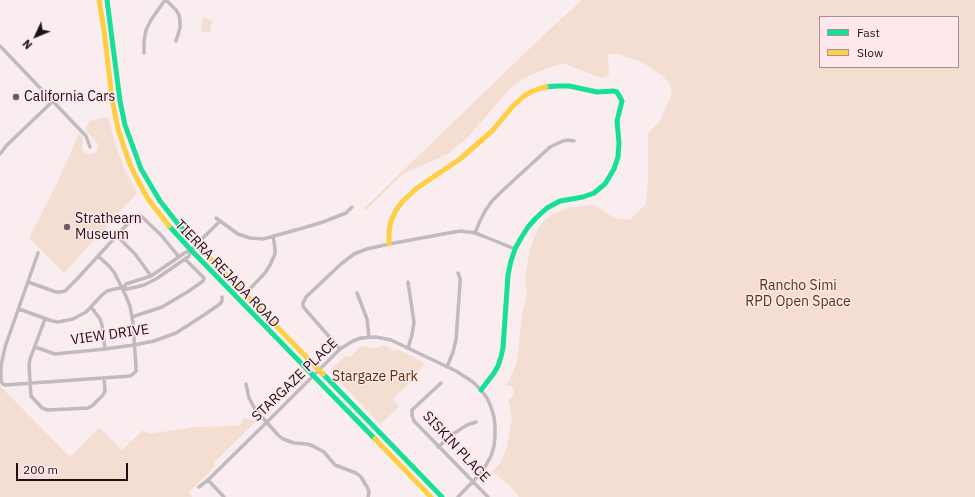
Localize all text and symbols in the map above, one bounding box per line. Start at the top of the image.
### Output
north arrow [16,16,56,56]
legend [819,16,959,68]
text: Fast [857,25,880,40]
text: N [20,37,35,52]
text: Slow [857,45,883,60]
place label: California Cars [24,89,115,105]
marker: California Cars [11,92,21,102]
place label: Strathearn Museum [75,211,142,244]
street label: TIERRA REJADA ROAD [171,217,283,331]
marker: Strathearn Museum [62,222,72,232]
park label: Rancho Simi RPD Open Space [745,278,851,310]
street label: VIEW DRIVE [70,321,150,349]
street label: STARGAZE PLACE [249,335,341,425]
park label: Stargaze Park [332,369,418,385]
street label: SISKIN PLACE [419,408,493,486]
scale bar [18,455,130,481]
text: 200 m [23,462,58,477]

